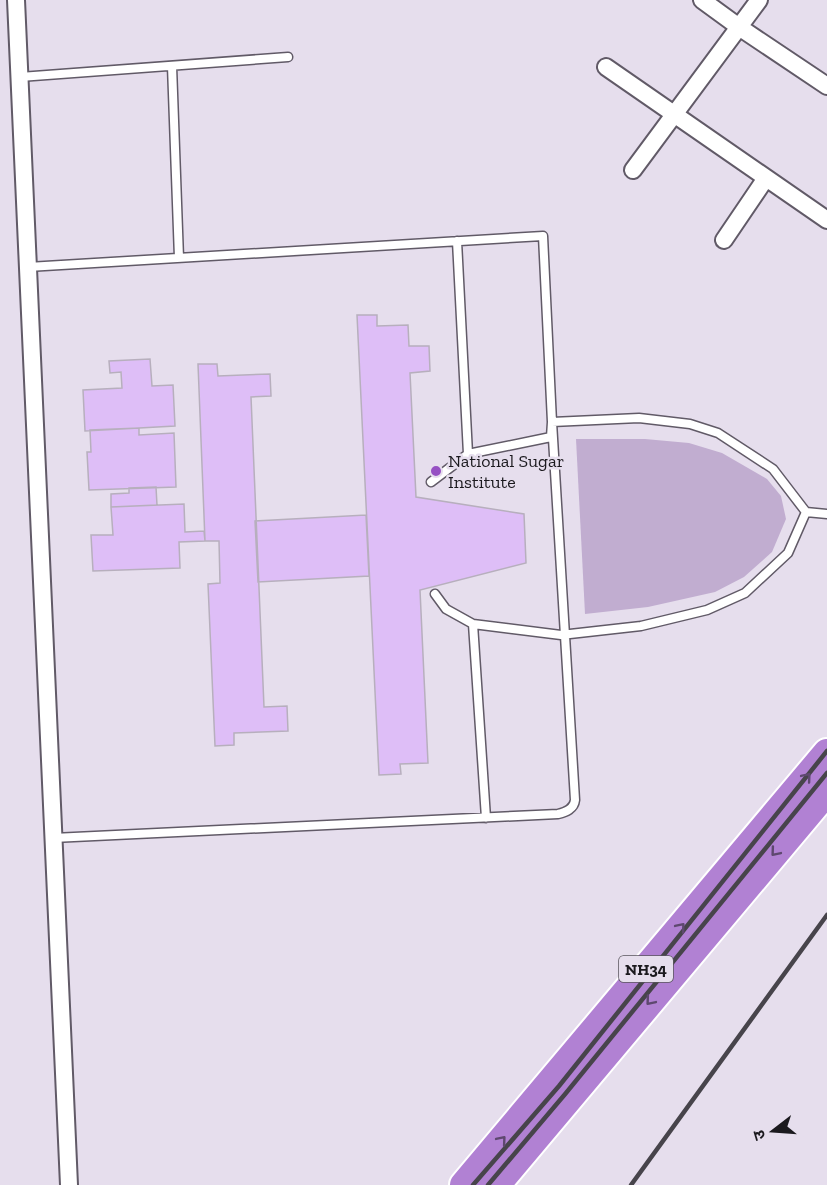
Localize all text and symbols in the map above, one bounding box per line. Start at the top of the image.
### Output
place label: National Sugar Institute [448,450,564,493]
marker: National Sugar Institute [429,464,443,478]
one-way arrow [799,773,810,784]
one-way arrow [772,845,783,856]
one-way arrow [674,922,685,933]
road number: NH34 [619,956,673,982]
one-way arrow [646,994,657,1005]
north arrow [743,1101,803,1161]
text: उ [748,1127,770,1142]
one-way arrow [495,1136,506,1147]

